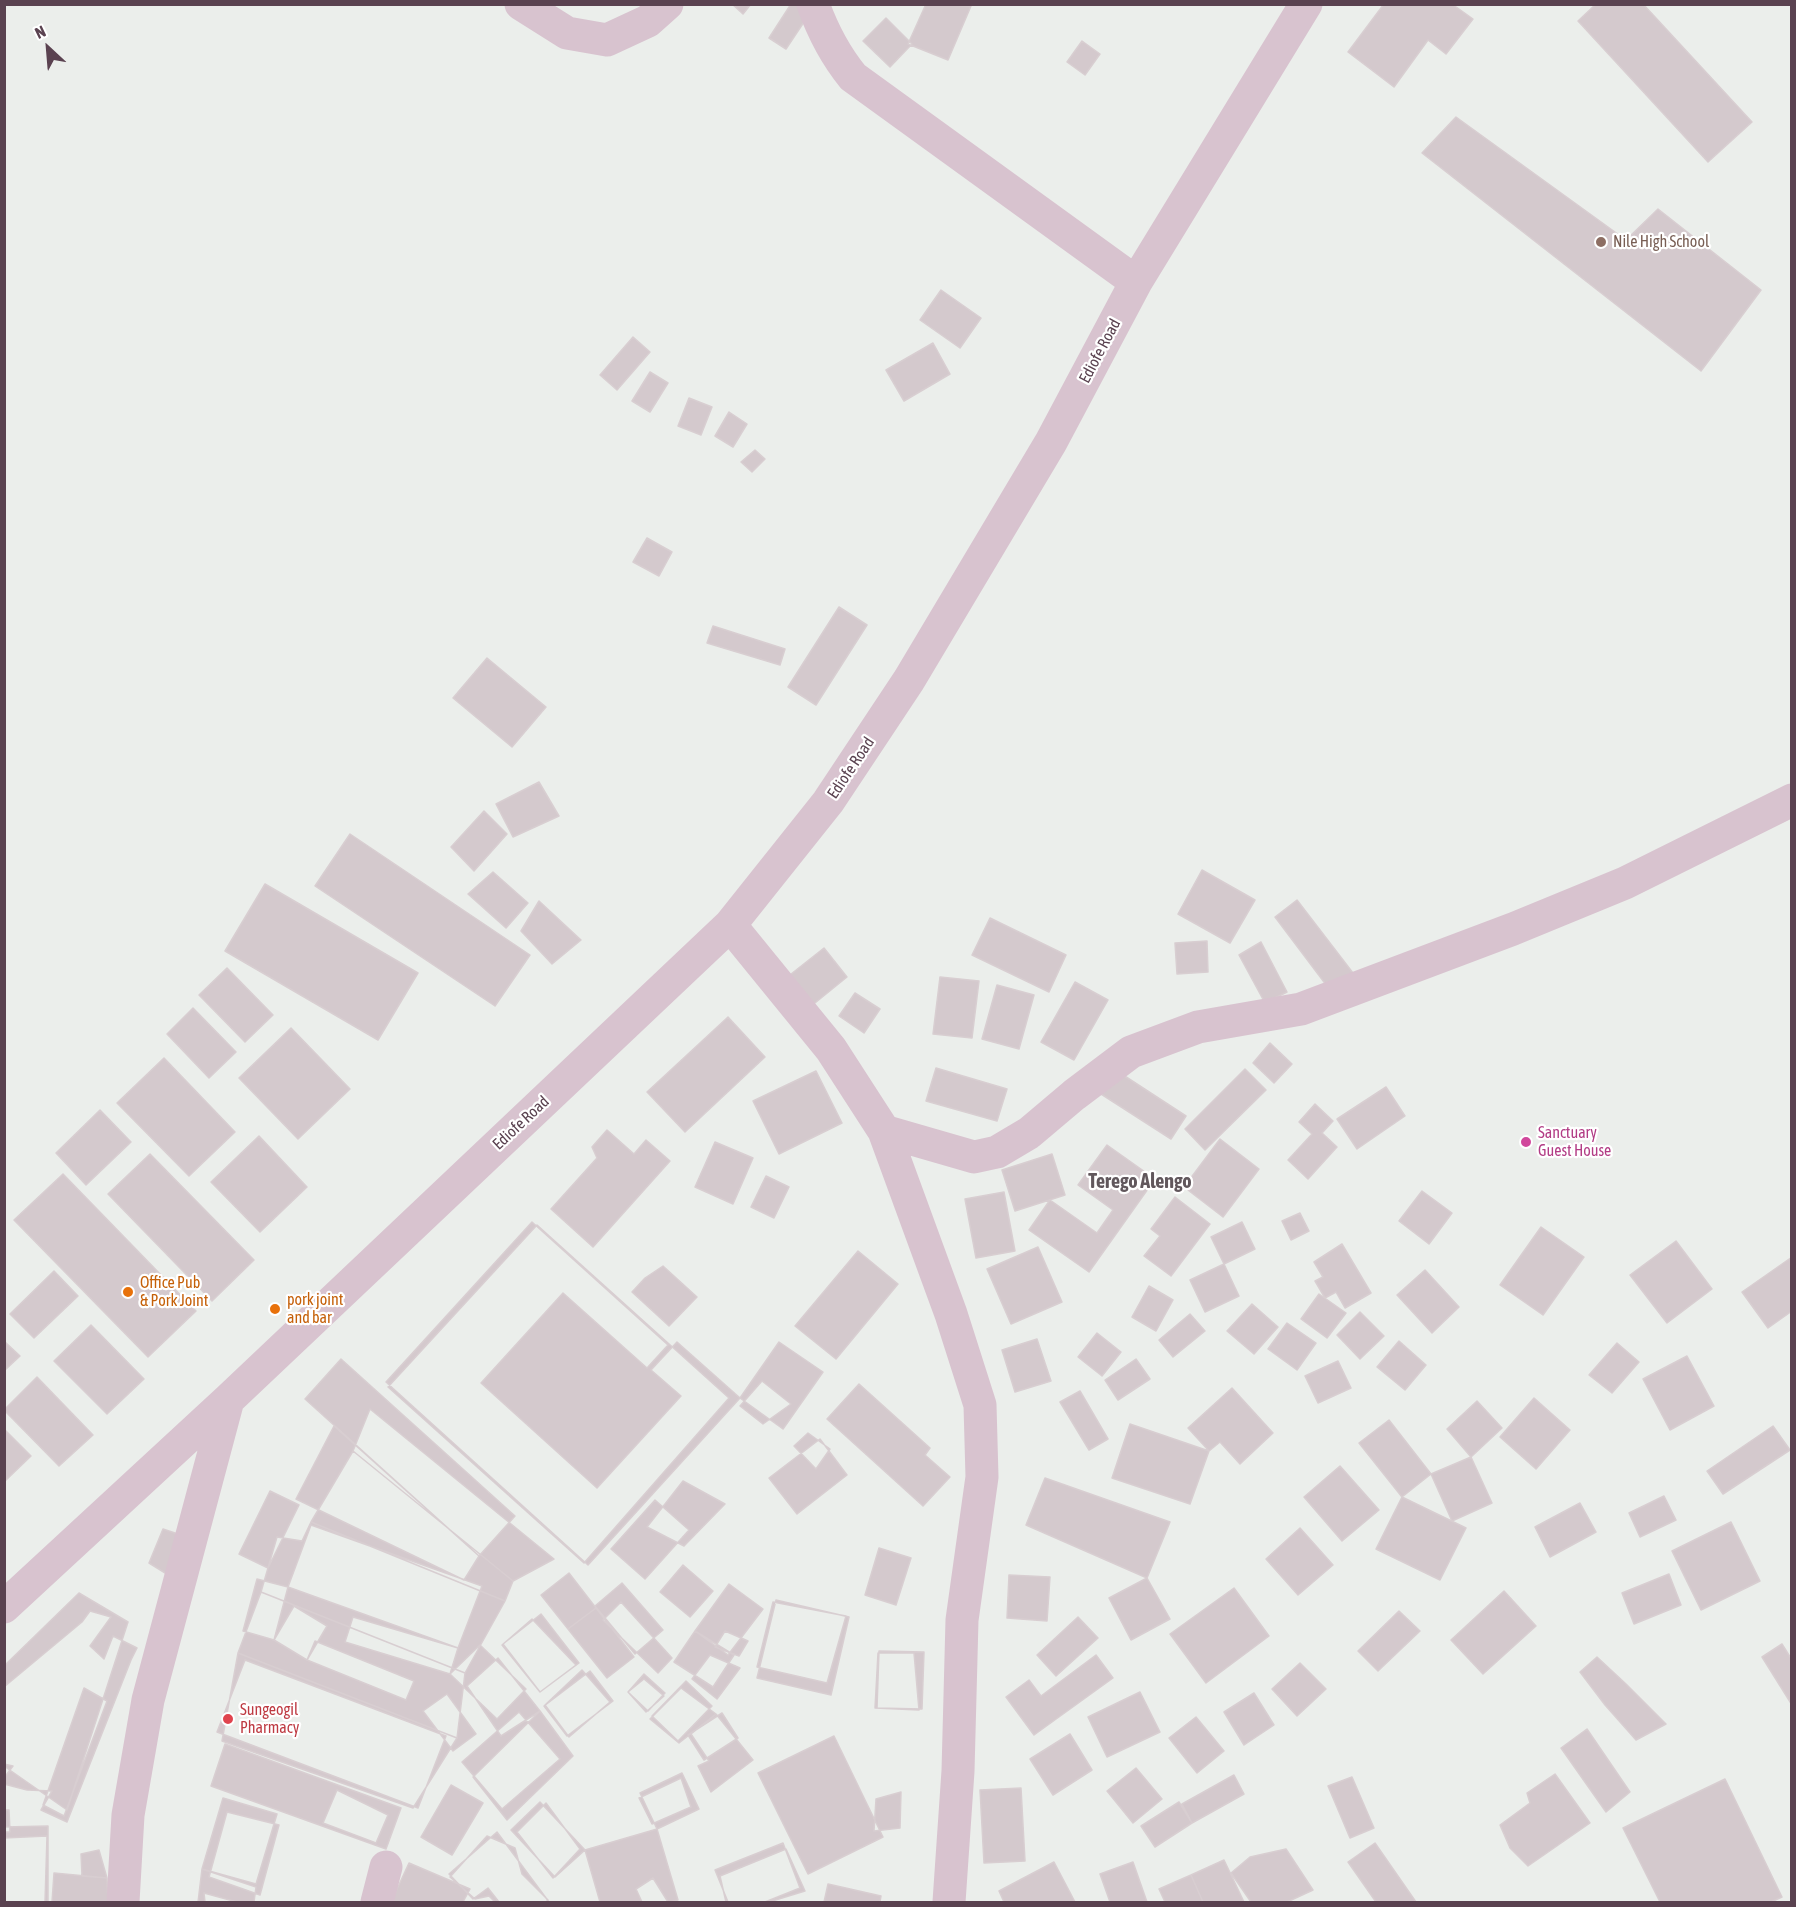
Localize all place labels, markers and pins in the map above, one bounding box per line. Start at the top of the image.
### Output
place label: Nile High School [1613,232,1709,252]
marker: Nile High School [1594,235,1608,249]
place label: Sanctuary Guest House [1538,1123,1611,1161]
marker: Sanctuary Guest House [1519,1135,1533,1149]
place label: Office Pub & Pork Joint [140,1273,208,1311]
marker: Office Pub & Pork Joint [121,1285,135,1299]
place label: pork joint and bar [287,1290,343,1328]
marker: pork joint and bar [268,1302,282,1316]
place label: Sungeogil Pharmacy [240,1700,299,1738]
marker: Sungeogil Pharmacy [221,1712,235,1726]

